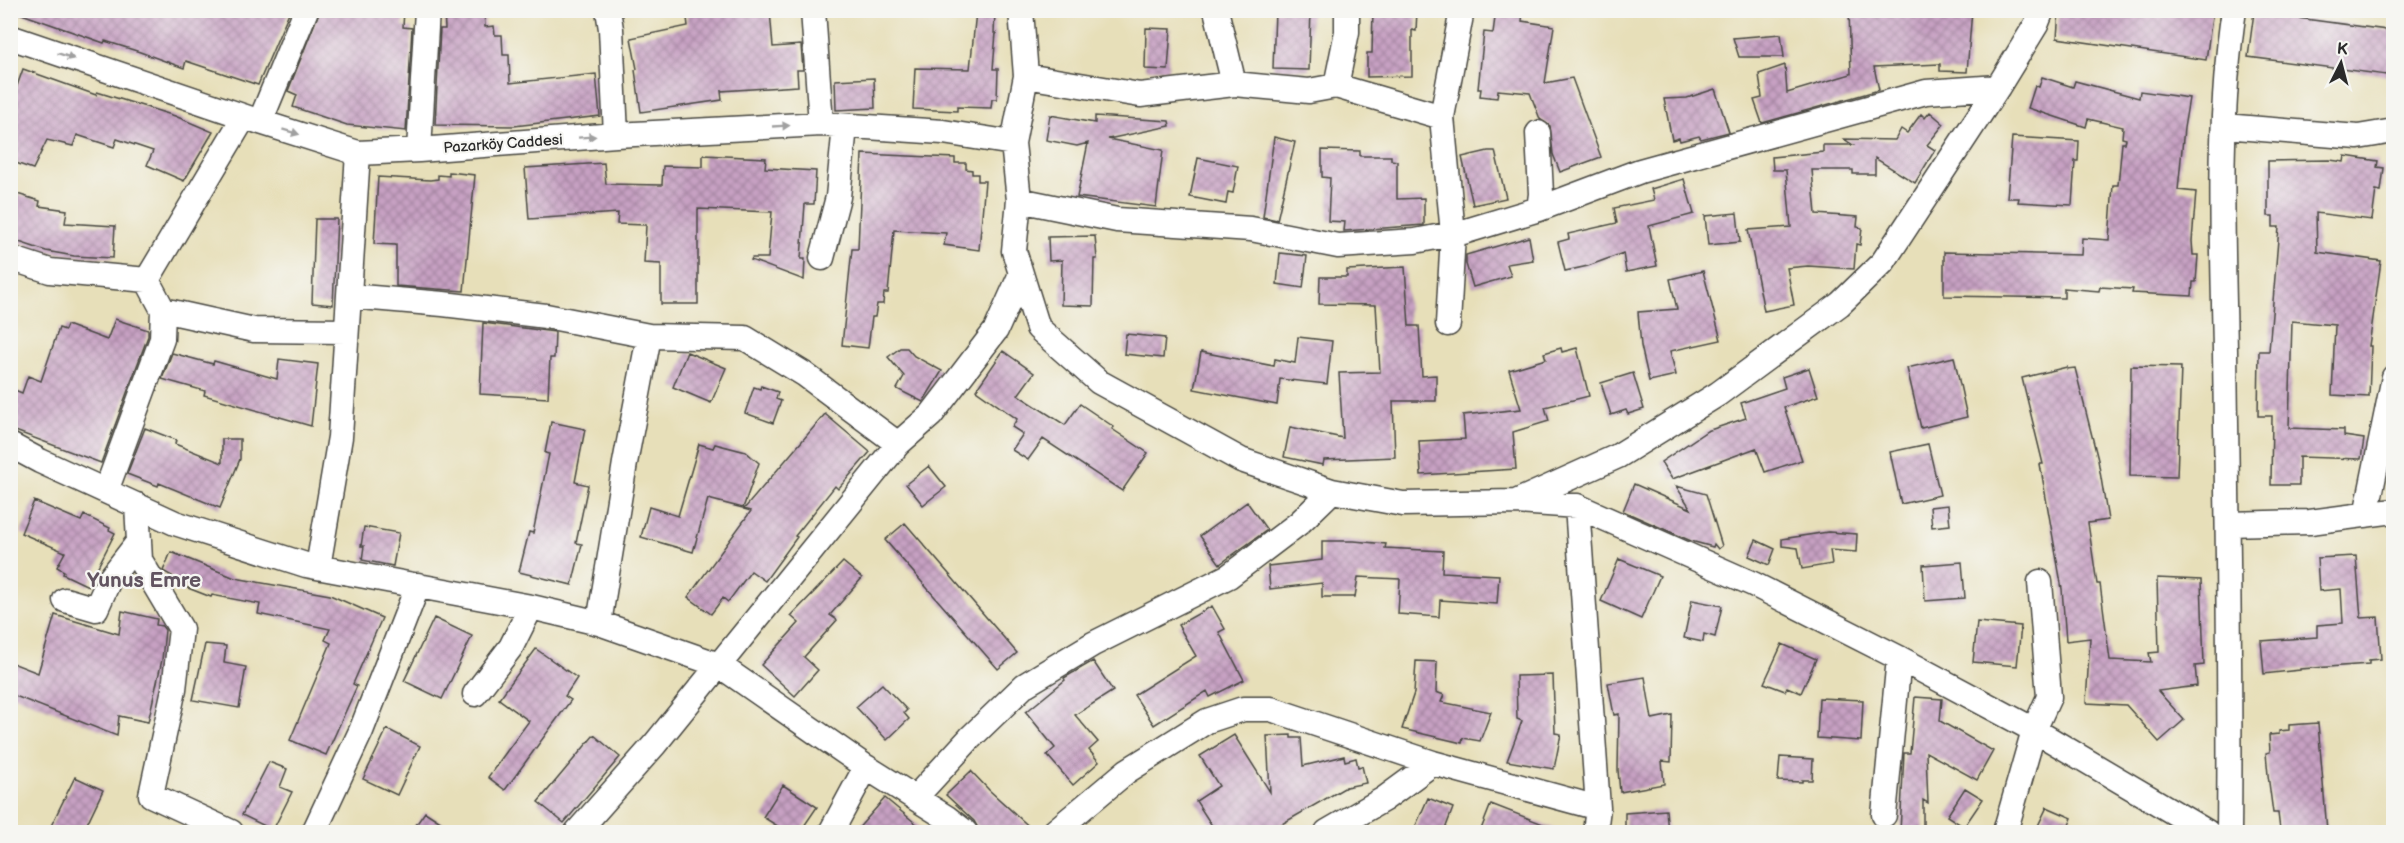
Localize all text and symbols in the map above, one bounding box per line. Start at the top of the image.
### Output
north arrow [2311,33,2371,93]
text: K [2336,40,2349,60]
one-way arrow [57,52,75,62]
one-way arrow [772,122,791,131]
one-way arrow [282,128,300,137]
street label: Pazarköy Caddesi [443,130,563,158]
one-way arrow [577,132,596,142]
district label: Yunus Emre [87,568,201,593]

